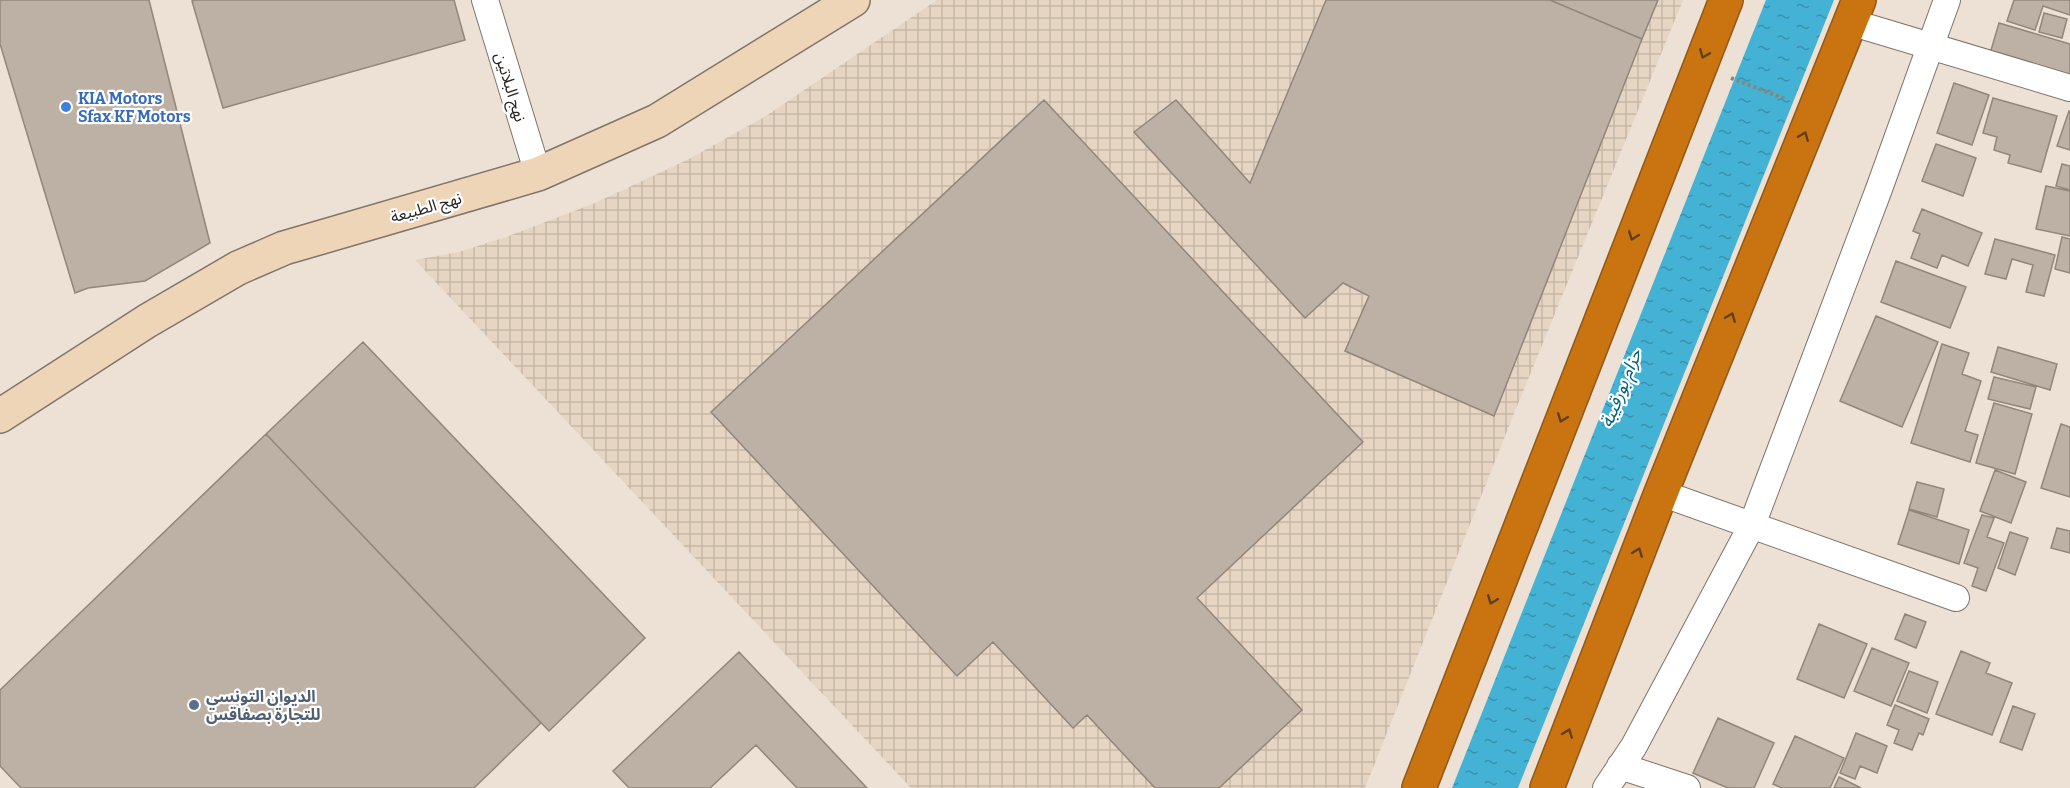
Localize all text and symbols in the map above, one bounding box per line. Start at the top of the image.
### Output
one-way arrow [1699,48,1711,59]
street label: نهج البلاتين [488,50,530,125]
place label: KIA Motors Sfax KF Motors [78,89,191,126]
marker: KIA Motors Sfax KF Motors [59,100,73,114]
one-way arrow [1797,132,1810,142]
street label: نهج الطبيعة [388,188,465,230]
one-way arrow [1628,230,1640,241]
one-way arrow [1724,312,1736,323]
water label: حزام بورقيبة [1595,345,1650,432]
one-way arrow [1557,412,1570,423]
one-way arrow [1631,547,1643,558]
one-way arrow [1487,593,1499,604]
place label: الديوان التونسي للتجارة بصفاقس [206,687,320,724]
marker: الديوان التونسي للتجارة بصفاقس [187,698,201,712]
one-way arrow [1561,729,1573,740]

